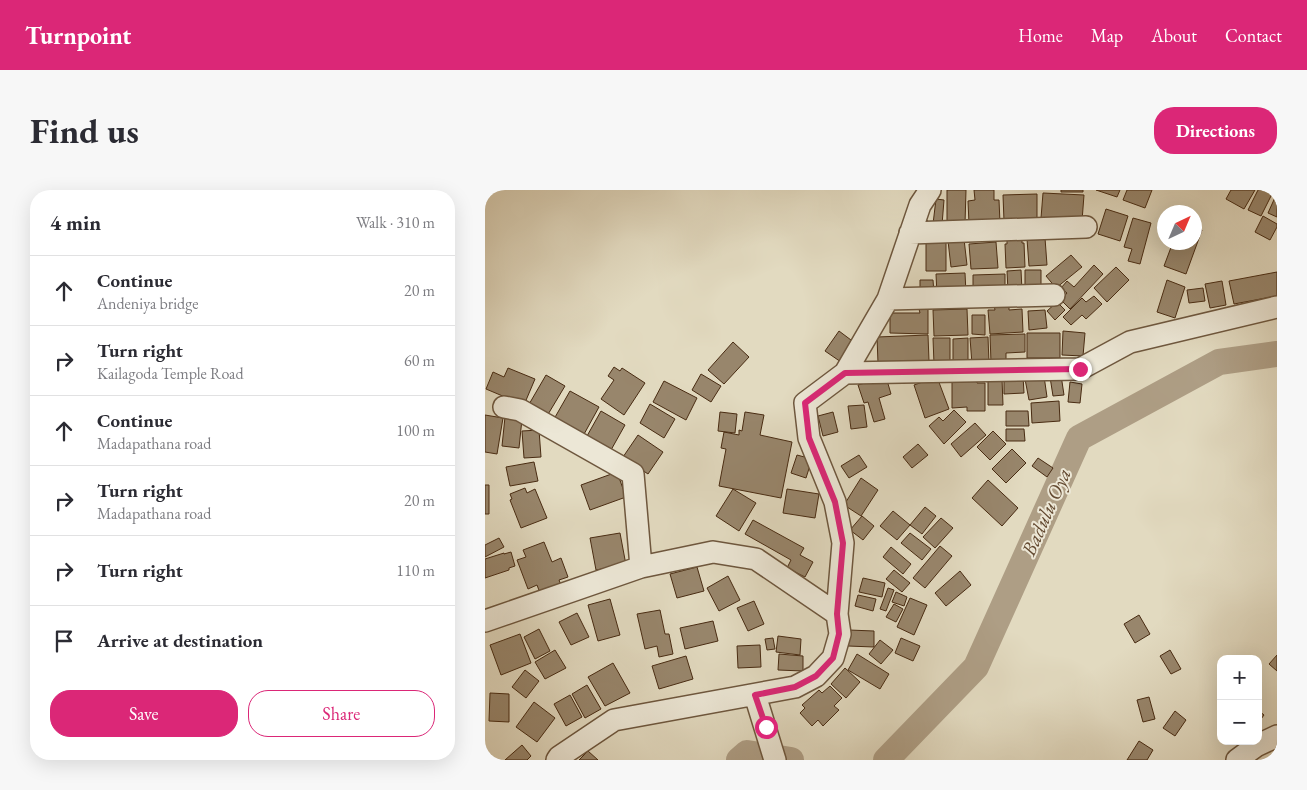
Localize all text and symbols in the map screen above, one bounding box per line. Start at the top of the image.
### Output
text: Turnpoint [25,20,131,51]
text: Home [1018,24,1063,47]
text: Map [1091,24,1123,47]
text: About [1151,24,1197,47]
text: Contact [1225,24,1282,47]
button: Directions [1154,107,1277,154]
text: Find us [30,108,139,153]
north arrow [1157,205,1202,250]
text: 4 min [50,209,101,236]
text: Walk · 310 m [356,212,435,233]
text: Continue [97,268,172,293]
icon: ahead [50,277,78,305]
text: 20 m [404,280,435,301]
text: Andeniya bridge [97,293,198,314]
text: Turn right [97,338,183,363]
icon: right [50,347,78,375]
text: 60 m [404,350,435,371]
route end [1069,358,1092,381]
text: Kailagoda Temple Road [97,363,244,384]
text: Continue [97,408,172,433]
icon: ahead [50,417,78,445]
text: 100 m [396,420,435,441]
text: Madapathana road [97,433,211,454]
water label: Badulu Oya [1015,464,1077,561]
text: Turn right [97,478,183,503]
icon: right [50,487,78,515]
text: 20 m [404,490,435,511]
text: Madapathana road [97,503,211,524]
icon: right [50,557,78,585]
text: Turn right [97,558,183,583]
text: 110 m [396,560,435,581]
icon: arrive [50,627,78,655]
text: Arrive at destination [97,628,263,653]
map controls [1217,655,1262,745]
button: + [1217,655,1262,700]
button: Save [50,690,238,737]
button: Share [248,690,435,737]
button: − [1217,700,1262,745]
route start [755,716,778,739]

